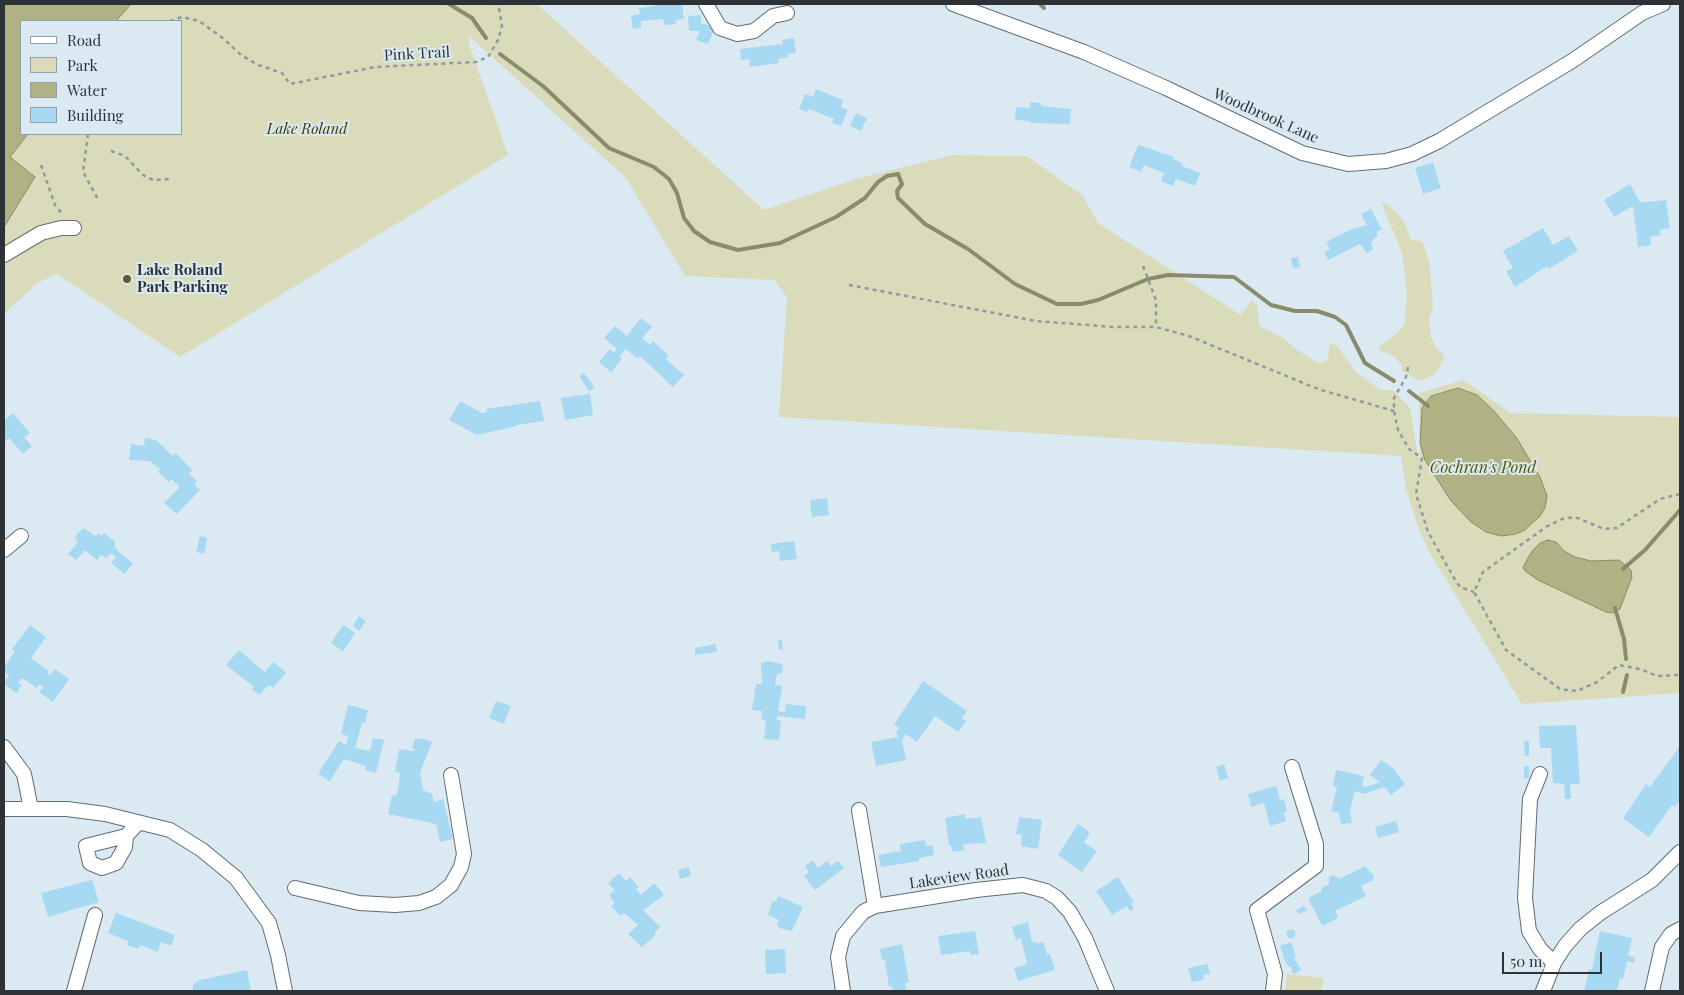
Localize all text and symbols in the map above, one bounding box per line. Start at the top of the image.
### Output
legend [20,20,182,135]
text: Road [67,30,101,50]
street label: Pink Trail [383,43,451,65]
text: Park [67,55,98,75]
text: Water [67,80,107,100]
street label: Woodbrook Lane [1210,85,1322,147]
text: Building [67,105,123,125]
park label: Lake Roland [267,120,347,138]
place label: Lake Roland Park Parking [137,261,228,296]
marker: Lake Roland Park Parking [121,273,133,285]
water label: Cochran's Pond [1430,458,1536,478]
street label: Lakeview Road [908,861,1010,893]
scale bar [1504,942,1604,974]
text: 50 m [1510,951,1542,971]

